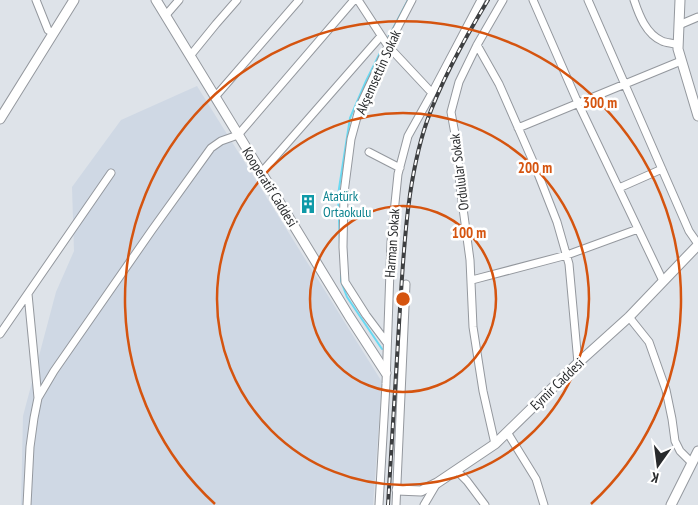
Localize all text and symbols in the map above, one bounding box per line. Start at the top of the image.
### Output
street label: Akşemsettin Sokak [351,26,405,117]
text: 300 m [583,93,617,112]
street label: Ordulular Sokak [445,132,473,211]
street label: Kooperatif Caddesi [238,144,302,230]
text: 200 m [518,158,552,177]
place label: Atatürk Ortaokulu [323,187,371,221]
building icon: Atatürk Ortaokulu [297,193,319,215]
street label: Harman Sokak [381,207,403,278]
text: 100 m [452,223,486,242]
centre of rings [394,290,412,308]
street label: Eymir Caddesi [526,354,588,414]
north arrow [633,440,683,490]
text: K [648,468,661,487]

